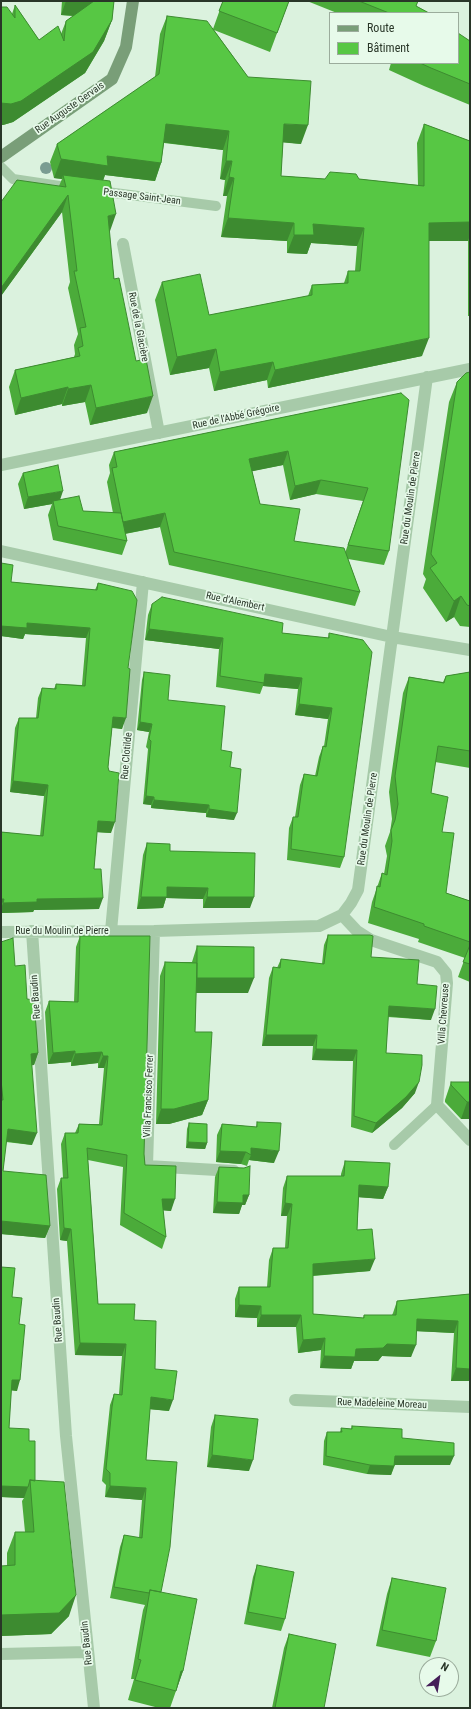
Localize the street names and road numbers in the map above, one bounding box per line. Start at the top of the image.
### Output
street label: Rue Auguste Gervais [33,80,107,136]
street label: Passage Saint-Jean [103,186,181,208]
street label: Rue de la Glacière [125,291,151,363]
street label: Rue de l'Abbé Grégoire [191,402,281,432]
street label: Rue du Moulin de Pierre [399,451,423,545]
street label: Rue d'Alembert [205,590,265,614]
street label: Rue Clotilde [119,732,135,780]
street label: Rue du Moulin de Pierre [356,772,380,866]
street label: Rue du Moulin de Pierre [15,925,109,937]
street label: Rue Baudin [28,974,44,1020]
street label: Villa Chevreuse [436,983,452,1045]
street label: Villa Francisco Ferrer [142,1054,156,1138]
street label: Rue Baudin [50,1297,66,1343]
street label: Rue Madeleine Moreau [337,1396,427,1412]
street label: Rue Baudin [79,1620,95,1666]

